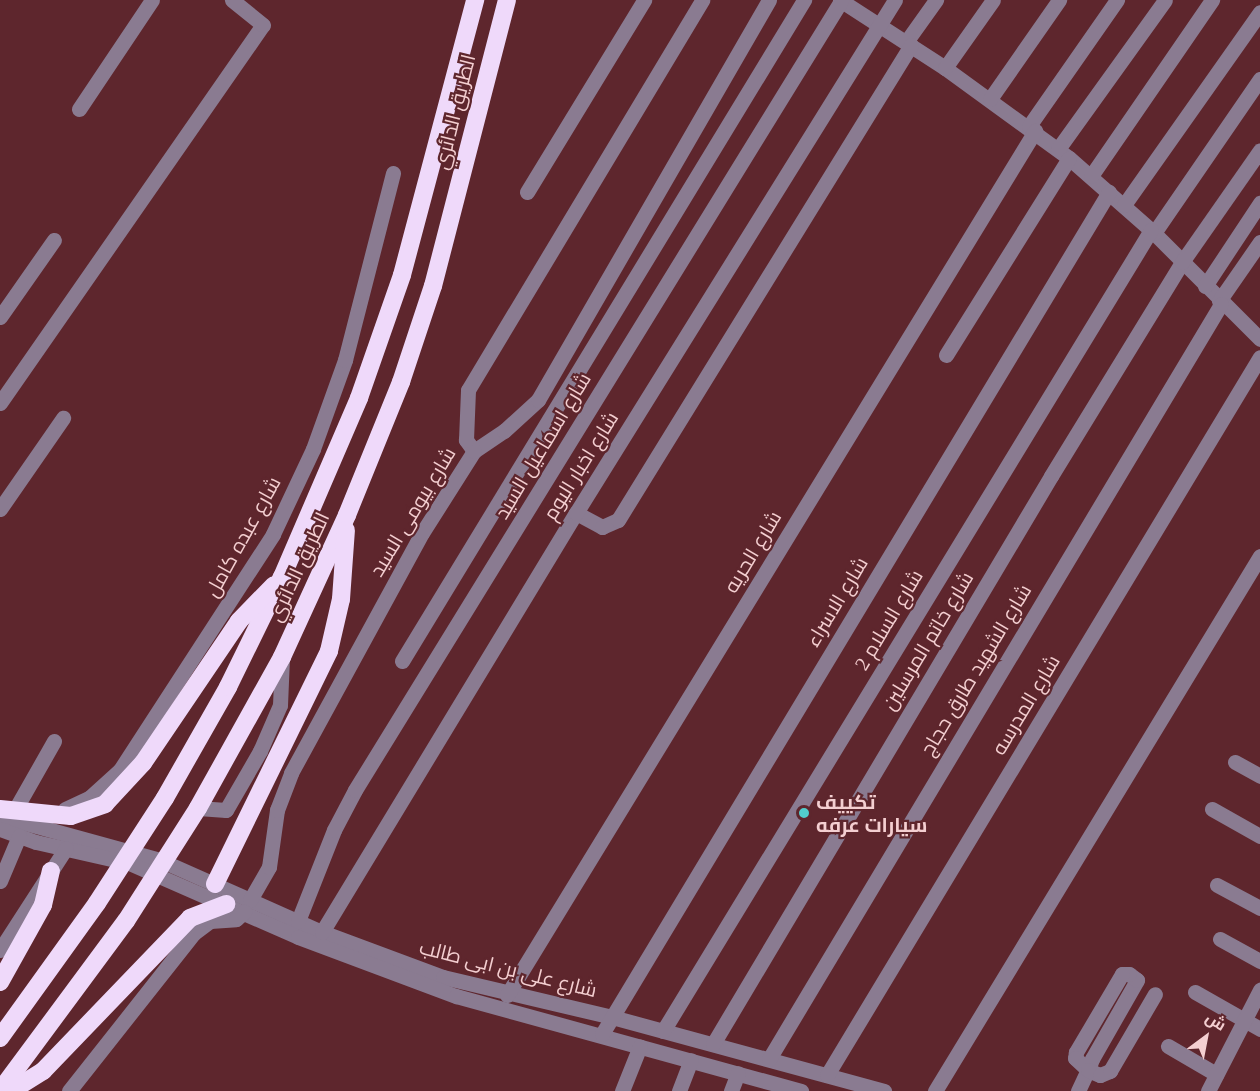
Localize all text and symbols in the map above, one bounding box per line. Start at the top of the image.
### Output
street label: الطريق الدائري [429,52,481,172]
street label: شارع اسماعيل السيد [490,368,596,524]
street label: شارع اخبار اليوم [538,407,624,525]
street label: شارع بيومى السيد [365,443,461,581]
street label: شارع عبده كامل [200,473,286,601]
street label: شارع الحريه [719,507,787,597]
street label: الطريق الدائري [263,508,335,626]
street label: شارع الاسراء [801,553,873,651]
street label: شارع السلام 2 [850,565,928,675]
street label: شارع خاتم المرسلين [877,567,979,715]
street label: شارع الشهيد طارق حجاج [915,580,1037,760]
street label: شارع المدرسه [987,651,1065,759]
place label: تكييف سيارات عرفه [816,790,927,837]
marker: تكييف سيارات عرفه [797,806,811,820]
street label: شارع على بن ابى طالب [417,935,599,1003]
north arrow [1176,1007,1236,1067]
text: ش [1203,1009,1229,1034]

